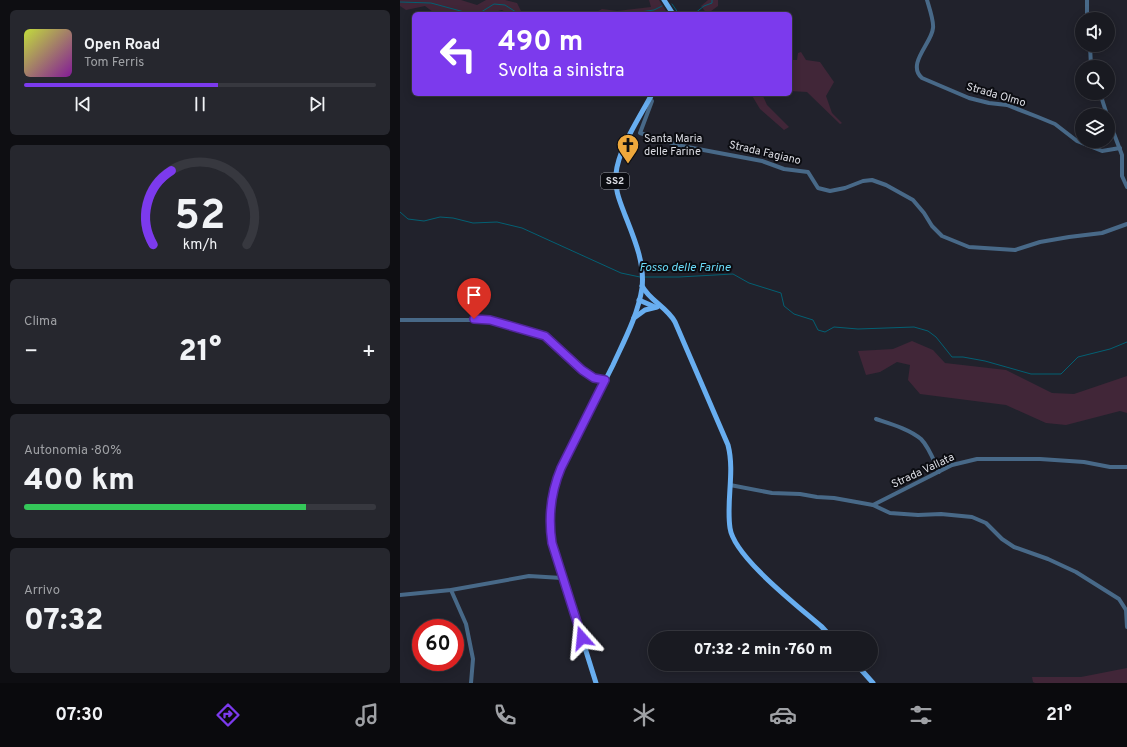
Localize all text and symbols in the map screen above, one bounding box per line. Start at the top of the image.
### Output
map controls [1075,12,1115,148]
button: sound [1075,12,1115,52]
text: 490 m [498,25,583,61]
icon: left [432,28,484,80]
text: Open Road [84,36,160,55]
text: Tom Ferris [84,55,144,71]
text: Svolta a sinistra [498,60,625,83]
button: search [1075,60,1115,100]
street label: Strada Olmo [965,80,1027,110]
icon: previous [72,93,94,115]
icon: pause [189,93,211,115]
icon: next [306,93,328,115]
button: layers [1075,108,1115,148]
church icon: Santa Maria delle Farine [615,132,641,165]
place label: Santa Maria delle Farine [644,132,702,159]
street label: Strada Fagiano [728,138,802,168]
road number: SS2 [601,173,629,189]
text: 52 [175,191,225,244]
text: km/h [183,235,217,253]
water label: Fosso delle Farine [639,260,731,276]
pin [457,278,491,319]
icon: arrive [463,284,485,306]
text: Clima [24,314,57,330]
text: 21° [178,334,222,371]
text: − [24,339,38,366]
text: + [362,339,376,366]
text: Autonomia · 80% [24,443,122,459]
street label: Strada Vallata [889,450,957,492]
text: 400 km [24,463,135,500]
text: Arrivo [24,583,60,599]
text: 07:32 [24,603,103,640]
position arrow [561,617,603,659]
speed limit sign: 60 [412,619,464,671]
text: 07:32 · 2 min · 760 m [694,641,832,660]
icon: directions [214,701,242,729]
icon: music [353,701,381,729]
icon: phone [491,701,519,729]
icon: climate [630,701,658,729]
icon: car [769,701,797,729]
icon: filters [907,701,935,729]
text: 07:30 [55,704,103,727]
text: 21° [1046,704,1072,727]

